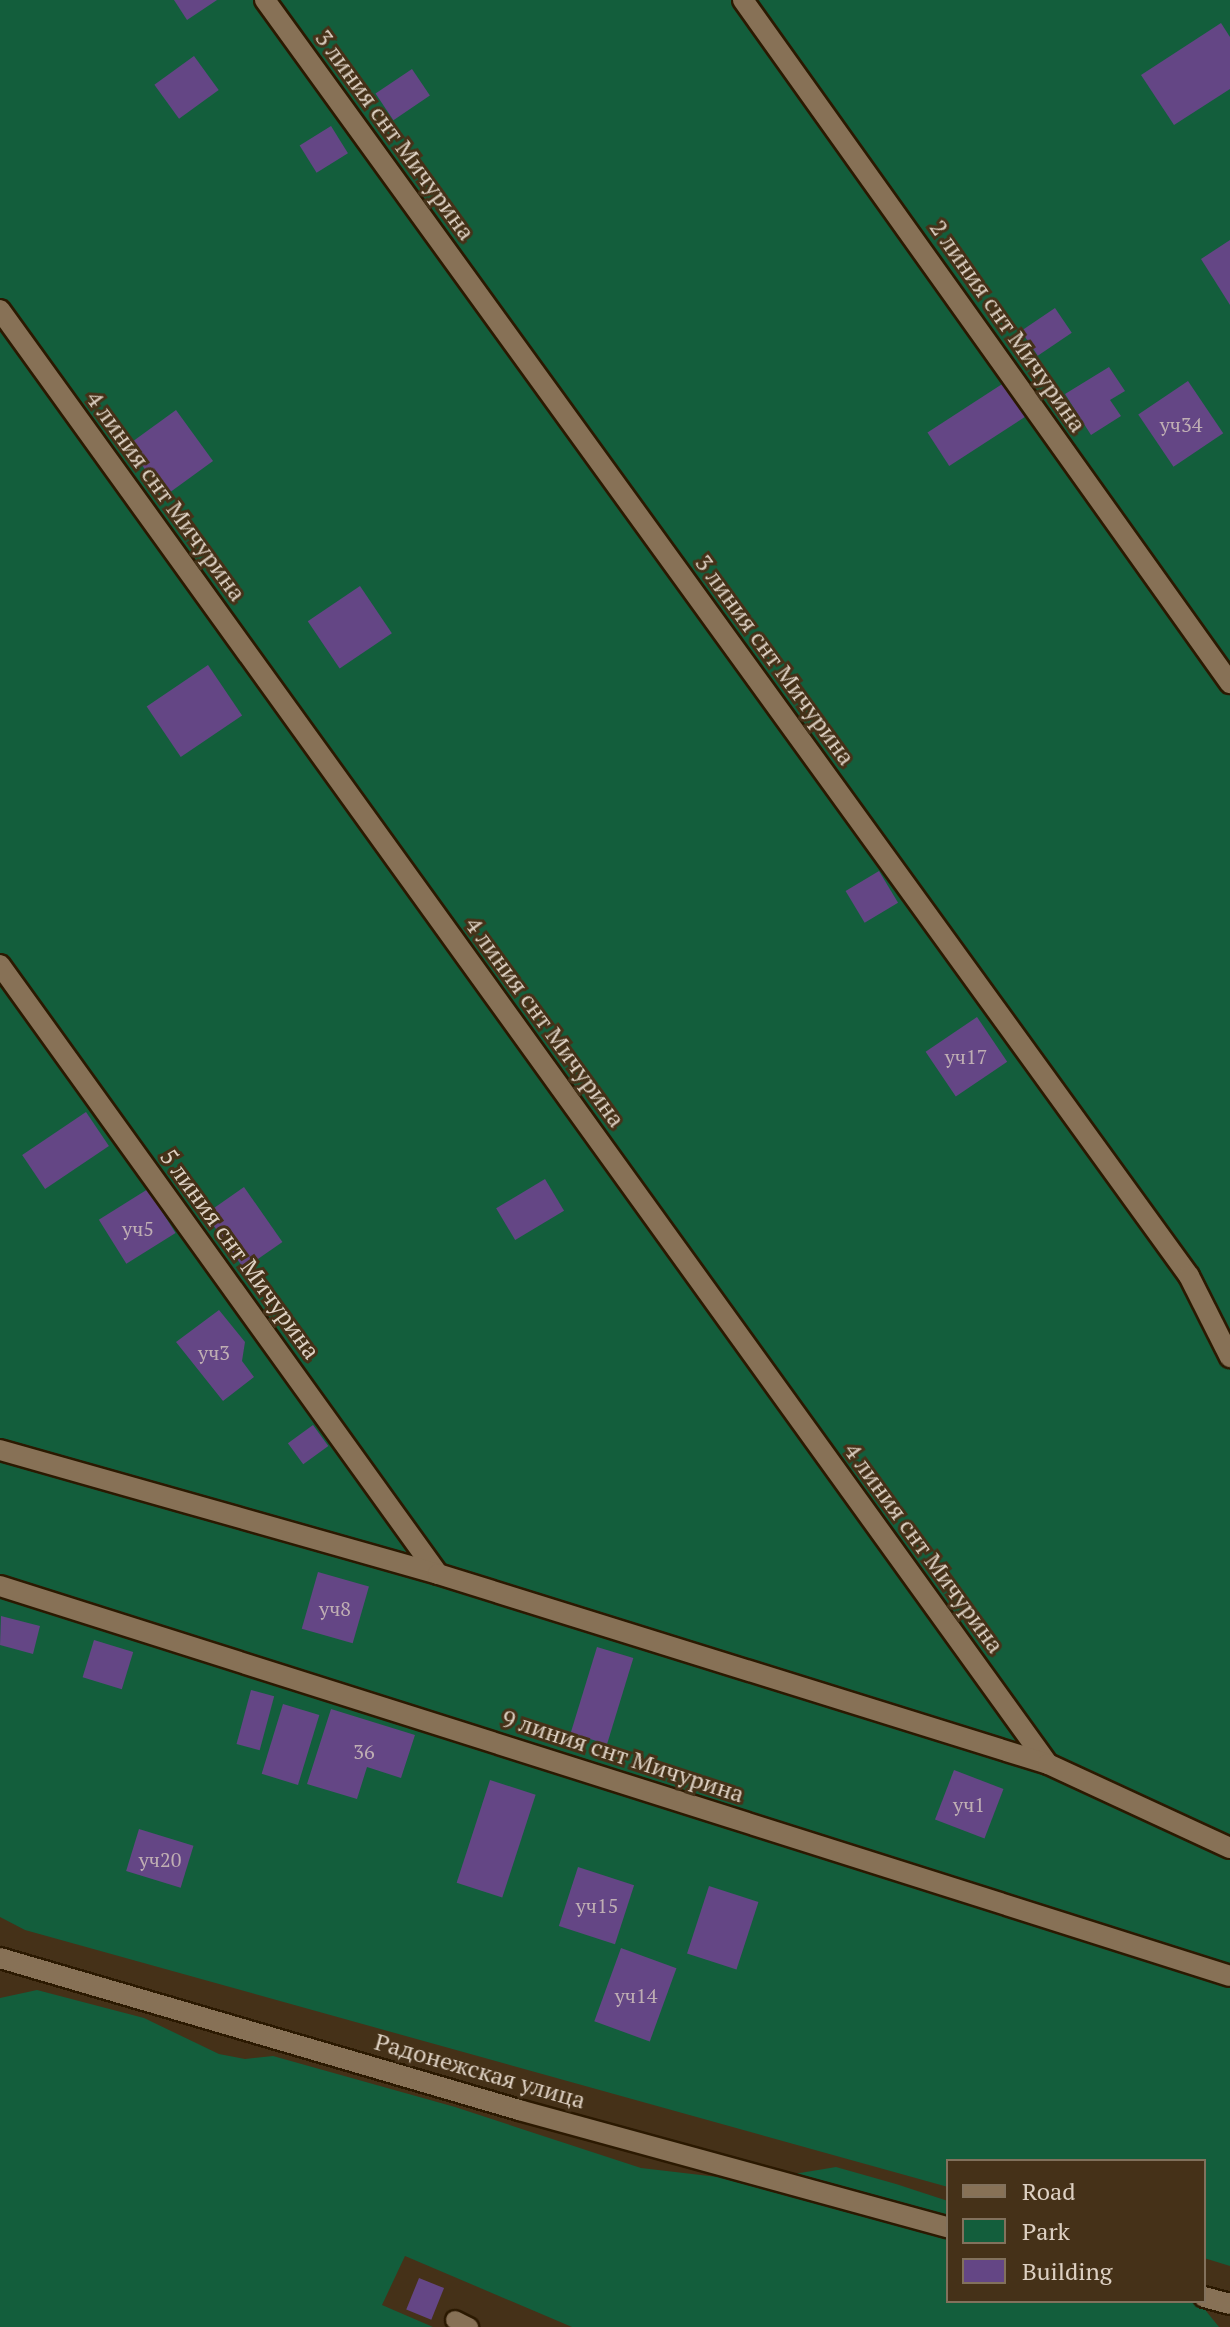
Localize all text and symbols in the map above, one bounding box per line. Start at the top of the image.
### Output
street label: 3 линия снт Мичурина [309,24,481,246]
street label: 2 линия снт Мичурина [923,214,1093,438]
street label: 4 линия снт Мичурина [80,385,252,607]
house number: уч34 [1160,412,1202,436]
street label: 3 линия снт Мичурина [689,549,861,771]
street label: 4 линия снт Мичурина [459,911,631,1133]
house number: уч17 [945,1044,987,1068]
street label: 5 линия снт Мичурина [154,1143,326,1365]
house number: уч5 [122,1216,154,1240]
house number: уч3 [198,1340,230,1364]
street label: 4 линия снт Мичурина [838,1437,1010,1659]
house number: уч8 [319,1596,351,1620]
street label: 9 линия снт Мичурина [498,1703,748,1809]
house number: 36 [353,1739,375,1763]
house number: уч1 [953,1792,985,1816]
house number: уч20 [139,1847,181,1871]
house number: уч15 [576,1893,618,1917]
house number: уч14 [615,1983,657,2007]
street label: Радонежская улица [371,2027,589,2115]
legend [946,2159,1206,2303]
text: Road [1022,2175,1076,2207]
text: Park [1022,2215,1070,2247]
text: Building [1022,2255,1112,2287]

